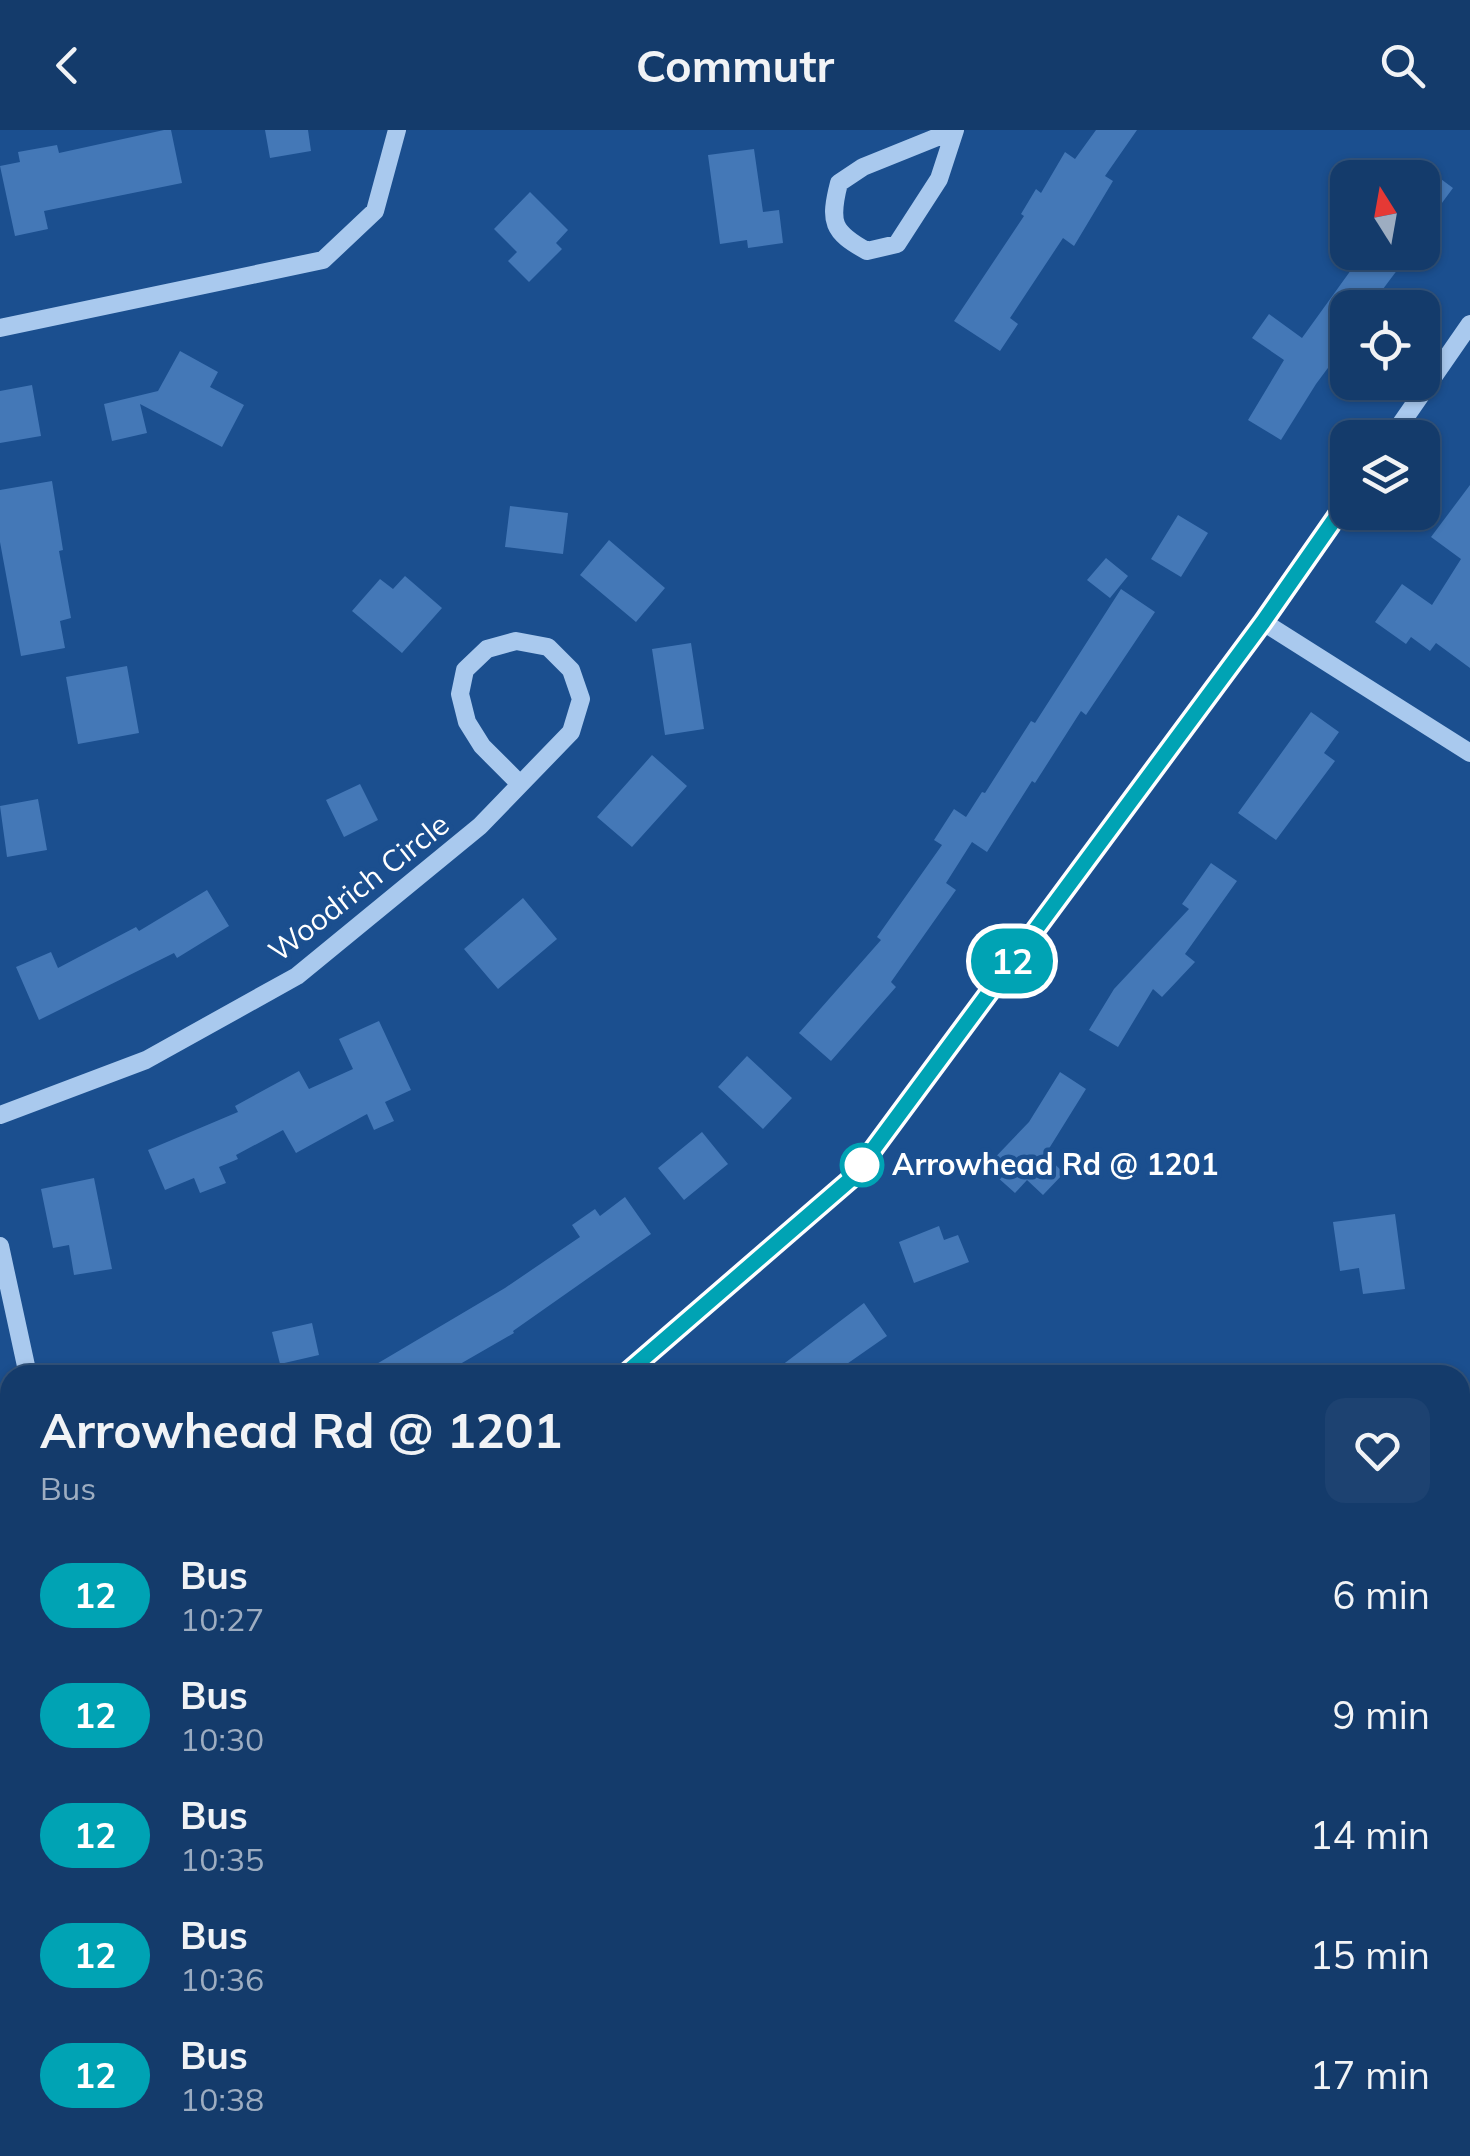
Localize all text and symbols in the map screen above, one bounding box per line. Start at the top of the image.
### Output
text: Commutr [636,37,834,93]
icon: back [40,38,95,93]
icon: search [1375,38,1430,93]
north arrow [1330,160,1440,270]
map controls [1330,160,1440,530]
button: locate [1330,290,1440,400]
button: layers [1330,420,1440,530]
street label: Woodrich Circle [260,805,456,970]
line badge: 12 [967,928,1057,994]
text: 12 [991,939,1033,983]
marker: Arrowhead Rd @ 1201 [841,1144,883,1186]
place label: Arrowhead Rd @ 1201 [892,1145,1218,1183]
button: heart [1325,1398,1430,1503]
text: Arrowhead Rd @ 1201 [40,1400,562,1460]
text: Bus [40,1468,96,1508]
text: Bus [180,1551,248,1599]
text: 6 min [1333,1571,1430,1619]
text: 12 [74,1573,116,1617]
text: 10:27 [180,1599,264,1639]
text: Bus [180,1671,248,1719]
text: 9 min [1333,1691,1430,1739]
text: 12 [74,1693,116,1737]
text: 10:30 [180,1719,264,1759]
text: Bus [180,1791,248,1839]
text: 14 min [1310,1811,1430,1859]
text: 12 [74,1813,116,1857]
text: 10:35 [180,1839,264,1879]
text: Bus [180,1911,248,1959]
text: 15 min [1310,1931,1430,1979]
text: 12 [74,1933,116,1977]
text: 10:36 [180,1959,264,1999]
text: Bus [180,2031,248,2079]
text: 17 min [1310,2051,1430,2099]
text: 12 [74,2053,116,2097]
text: 10:38 [180,2079,264,2119]

